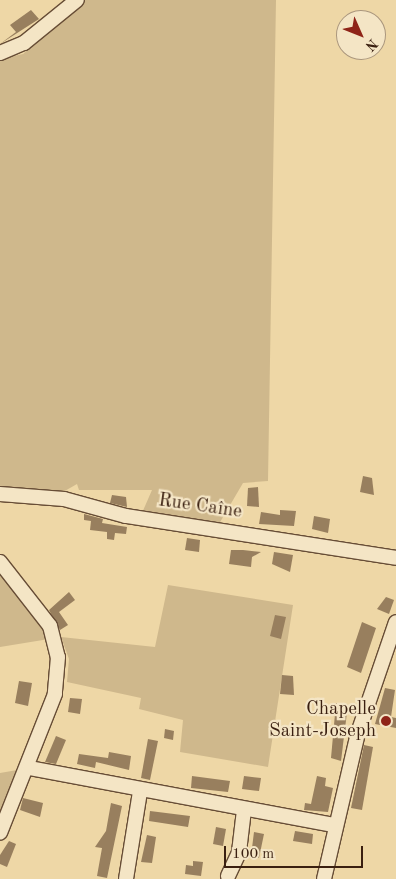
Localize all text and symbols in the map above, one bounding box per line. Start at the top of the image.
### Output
north arrow [336,10,386,60]
text: N [362,36,380,53]
street label: Rue Caîne [157,490,243,524]
place label: Chapelle Saint-Joseph [269,699,376,743]
marker: Chapelle Saint-Joseph [380,715,392,727]
scale bar [226,836,365,868]
text: 100 m [232,847,274,862]

